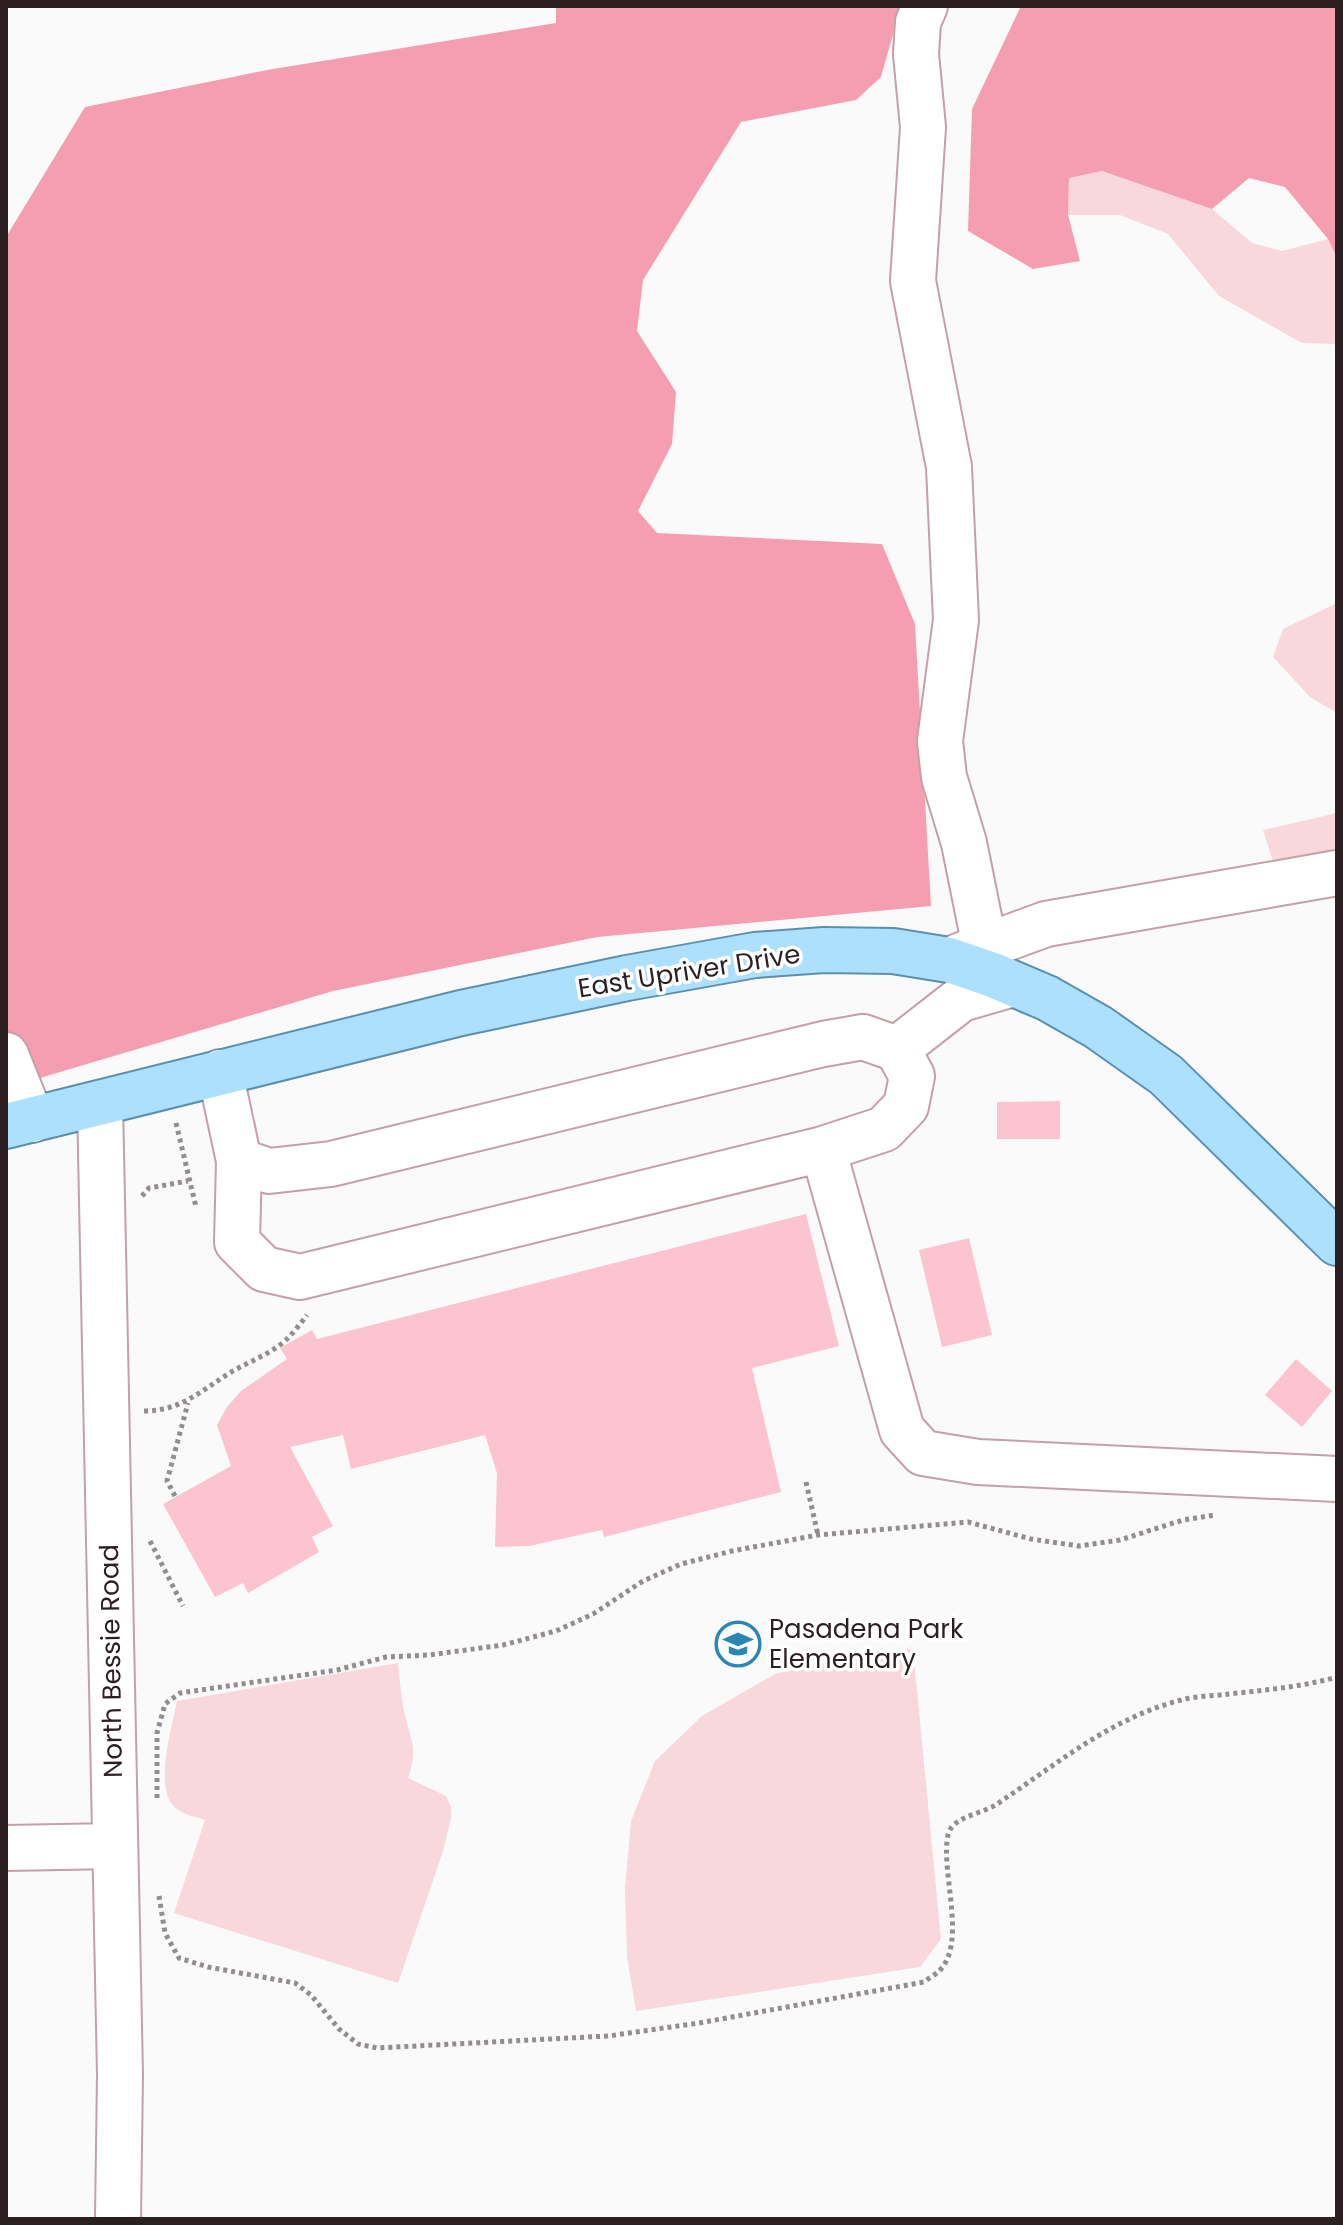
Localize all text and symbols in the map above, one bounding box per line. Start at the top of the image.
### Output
street label: East Upriver Drive [575,936,803,1006]
street label: North Bessie Road [91,1544,131,1778]
place label: Pasadena Park Elementary [769,1611,964,1677]
school or university icon: Pasadena Park Elementary [714,1620,762,1668]

